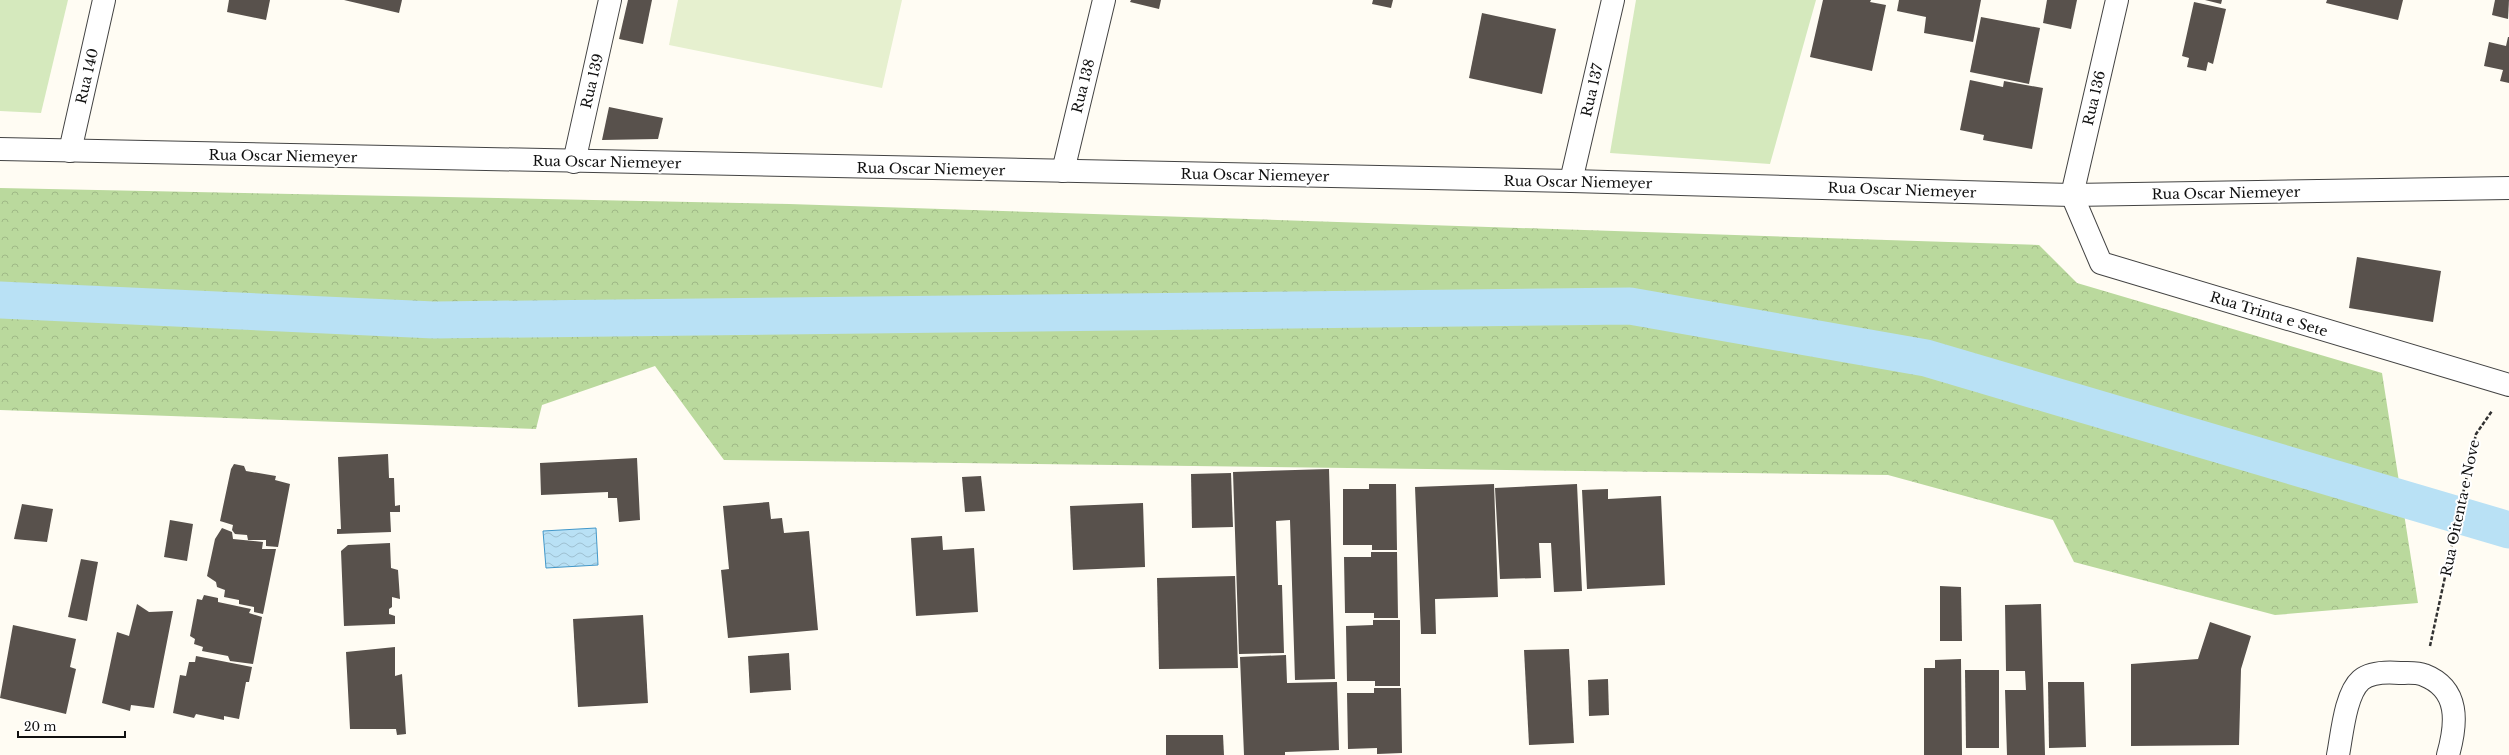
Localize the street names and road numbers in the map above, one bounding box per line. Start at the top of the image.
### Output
street label: Rua 140 [72,46,102,106]
street label: Rua 139 [577,52,607,110]
street label: Rua 138 [1068,57,1098,115]
street label: Rua 137 [1577,61,1607,118]
street label: Rua 136 [2079,69,2109,127]
street label: Rua Oscar Niemeyer [209,146,358,166]
street label: Rua Oscar Niemeyer [533,152,682,172]
street label: Rua Oscar Niemeyer [857,159,1006,179]
street label: Rua Oscar Niemeyer [1181,165,1330,185]
street label: Rua Oscar Niemeyer [1504,172,1653,192]
street label: Rua Oscar Niemeyer [1827,178,1977,202]
street label: Rua Oscar Niemeyer [2152,183,2301,203]
street label: Rua Trinta e Sete [2208,288,2330,340]
street label: Rua Oitenta e Nove [2437,438,2483,578]

